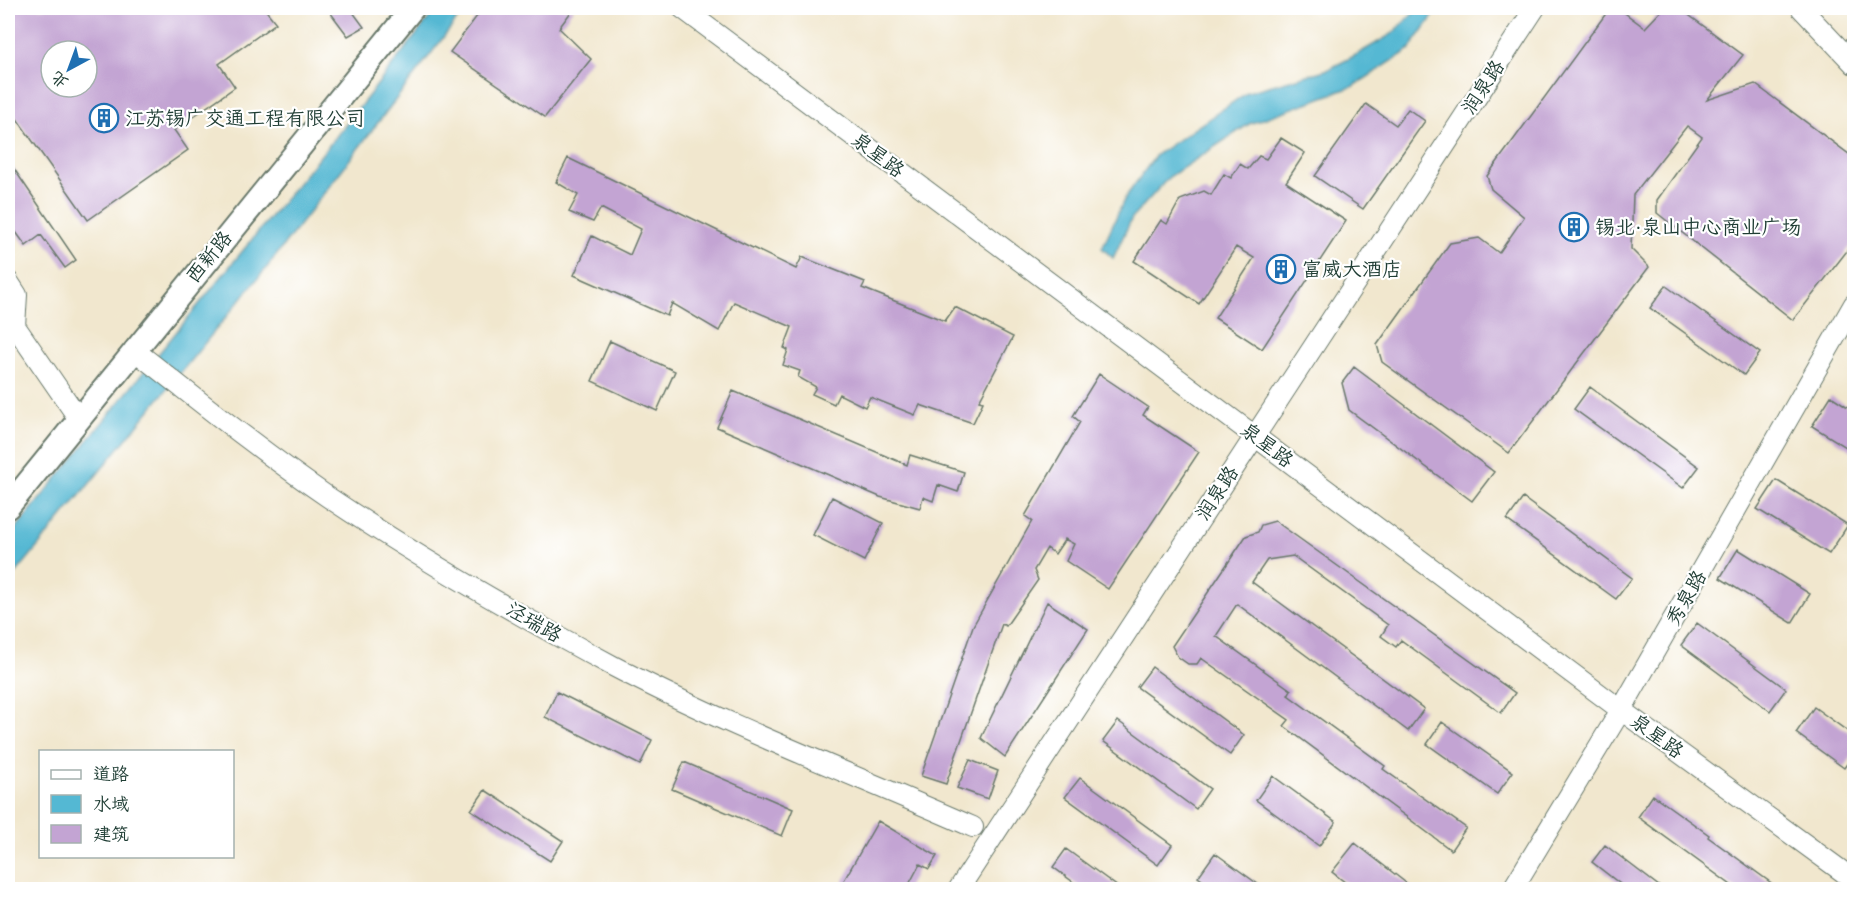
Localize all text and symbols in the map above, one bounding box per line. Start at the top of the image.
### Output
north arrow [39,39,99,99]
street label: 润泉路 [1456,54,1510,119]
text: 北 [47,67,72,92]
building icon: 江苏锡广交通工程有限公司 [88,102,120,134]
place label: 江苏锡广交通工程有限公司 [125,106,365,131]
street label: 泉星路 [847,127,910,184]
building icon: 锡北·泉山中心商业广场 [1558,211,1590,243]
place label: 锡北·泉山中心商业广场 [1595,215,1801,240]
street label: 西新路 [180,225,238,288]
building icon: 富威大酒店 [1265,253,1297,285]
place label: 富威大酒店 [1302,257,1402,282]
street label: 泉星路 [1236,417,1299,474]
street label: 润泉路 [1190,460,1244,525]
street label: 秀泉路 [1660,565,1712,630]
street label: 泾瑞路 [502,596,567,648]
street label: 泉星路 [1625,708,1689,764]
legend [39,750,234,858]
text: 道路 [93,763,129,786]
text: 水域 [93,793,129,816]
text: 建筑 [93,823,129,846]

